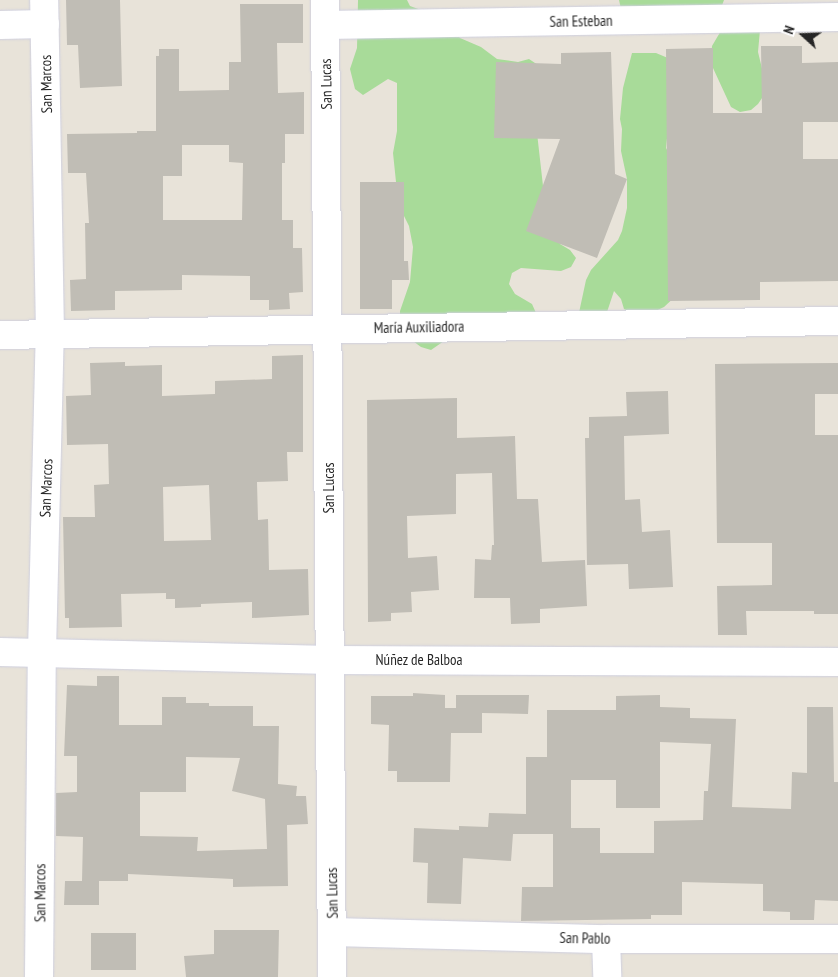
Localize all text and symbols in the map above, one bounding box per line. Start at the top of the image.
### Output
north arrow [778,10,828,60]
street label: San Esteban [549,11,613,31]
text: N [779,23,799,37]
street label: San Marcos [36,55,56,113]
street label: San Lucas [317,58,335,110]
street label: María Auxiliadora [373,317,465,337]
street label: San Marcos [36,458,56,518]
street label: San Lucas [320,462,338,514]
street label: Núñez de Balboa [375,651,463,669]
street label: San Marcos [31,864,49,922]
street label: San Lucas [323,867,341,919]
street label: San Pablo [559,929,611,947]

